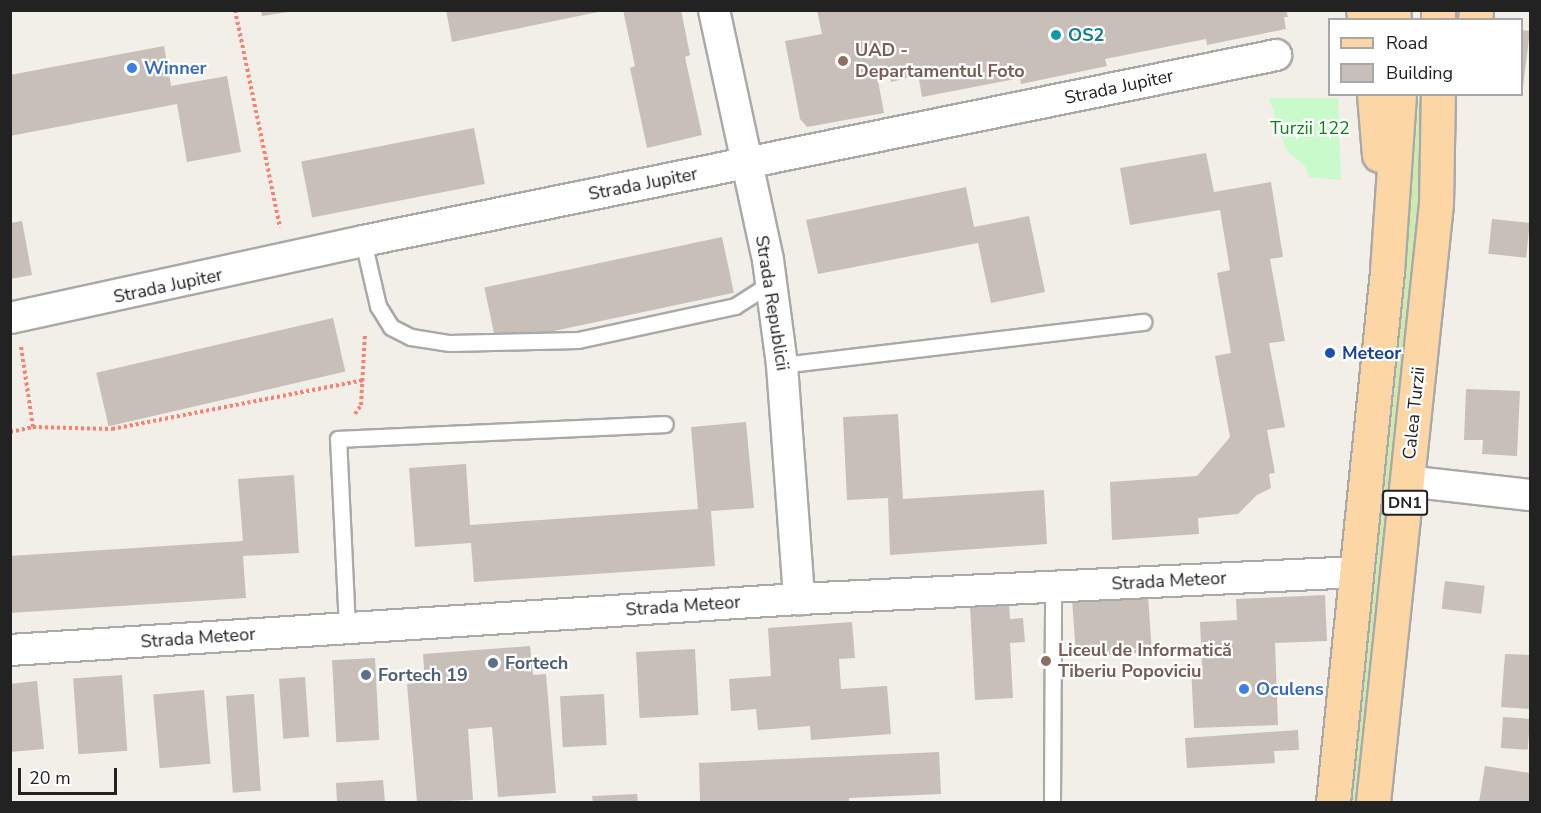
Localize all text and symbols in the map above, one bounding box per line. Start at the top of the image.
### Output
legend [1328,18,1523,96]
place label: OS2 [1068,24,1104,46]
marker: OS2 [1049,28,1063,42]
text: Road [1386,31,1428,55]
place label: UAD - Departamentul Foto [855,40,1025,82]
marker: UAD - Departamentul Foto [836,54,850,68]
place label: Winner [144,57,206,79]
marker: Winner [125,61,139,75]
text: Building [1386,61,1453,85]
street label: Strada Jupiter [1063,65,1175,109]
park label: Turzii 122 [1270,117,1350,139]
street label: Strada Jupiter [587,163,699,205]
street label: Strada Republicii [751,234,793,372]
street label: Strada Jupiter [112,264,224,308]
place label: Meteor [1342,342,1401,364]
marker: Meteor [1323,346,1337,360]
street label: Calea Turzii [1398,366,1430,460]
road number: DN1 [1381,490,1429,516]
street label: Strada Meteor [1111,567,1227,595]
street label: Strada Meteor [625,591,741,621]
street label: Strada Meteor [140,623,256,653]
place label: Liceul de Informatică Tiberiu Popoviciu [1058,640,1232,682]
place label: Fortech [505,652,568,674]
marker: Liceul de Informatică Tiberiu Popoviciu [1039,654,1053,668]
marker: Fortech [486,656,500,670]
place label: Fortech 19 [378,664,468,686]
marker: Fortech 19 [359,668,373,682]
place label: Oculens [1256,678,1324,700]
marker: Oculens [1237,682,1251,696]
scale bar [21,756,120,794]
text: 20 m [29,766,71,790]

